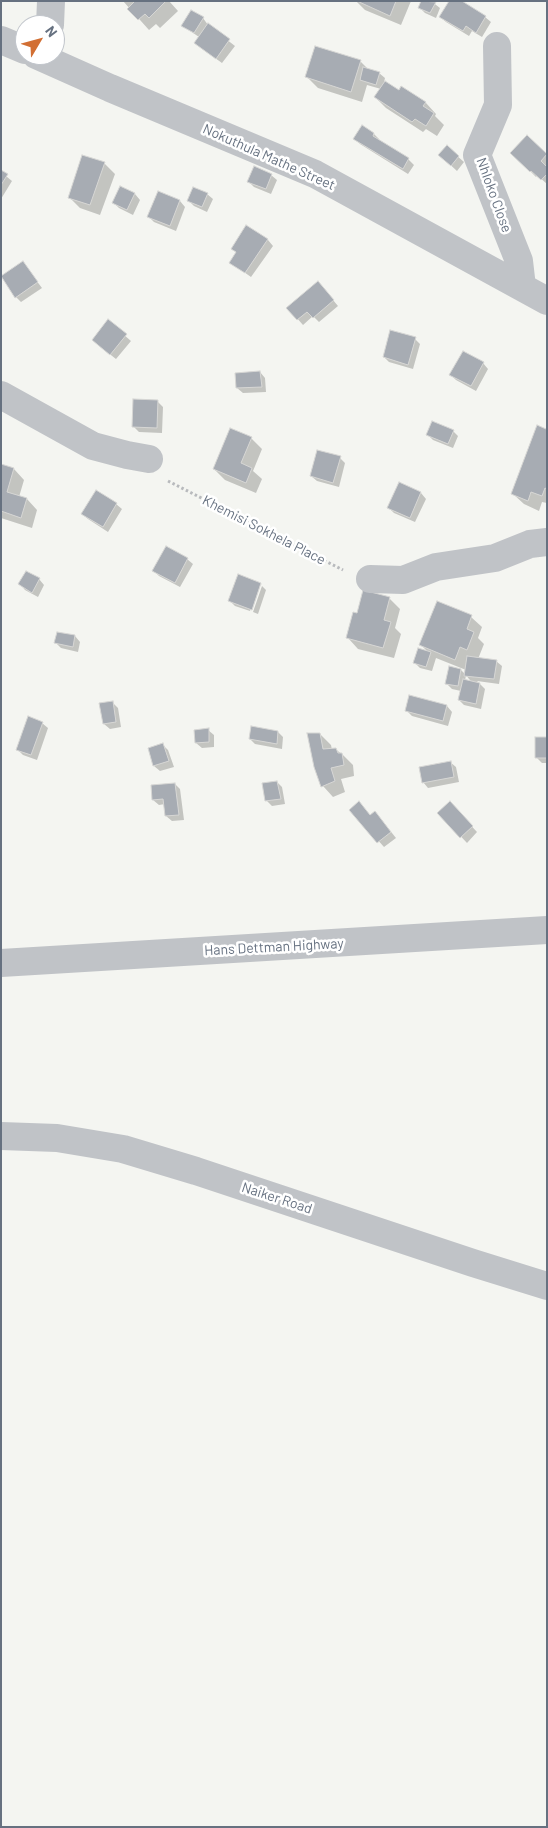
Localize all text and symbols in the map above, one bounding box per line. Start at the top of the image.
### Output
north arrow [15,15,65,65]
text: N [42,22,61,40]
street label: Nokuthula Mathe Street [200,120,338,194]
street label: Nhloko Close [473,155,515,235]
street label: Khemisi Sokhela Place [200,492,328,568]
street label: Hans Dettman Highway [204,935,344,959]
street label: Naiker Road [240,1179,314,1217]

